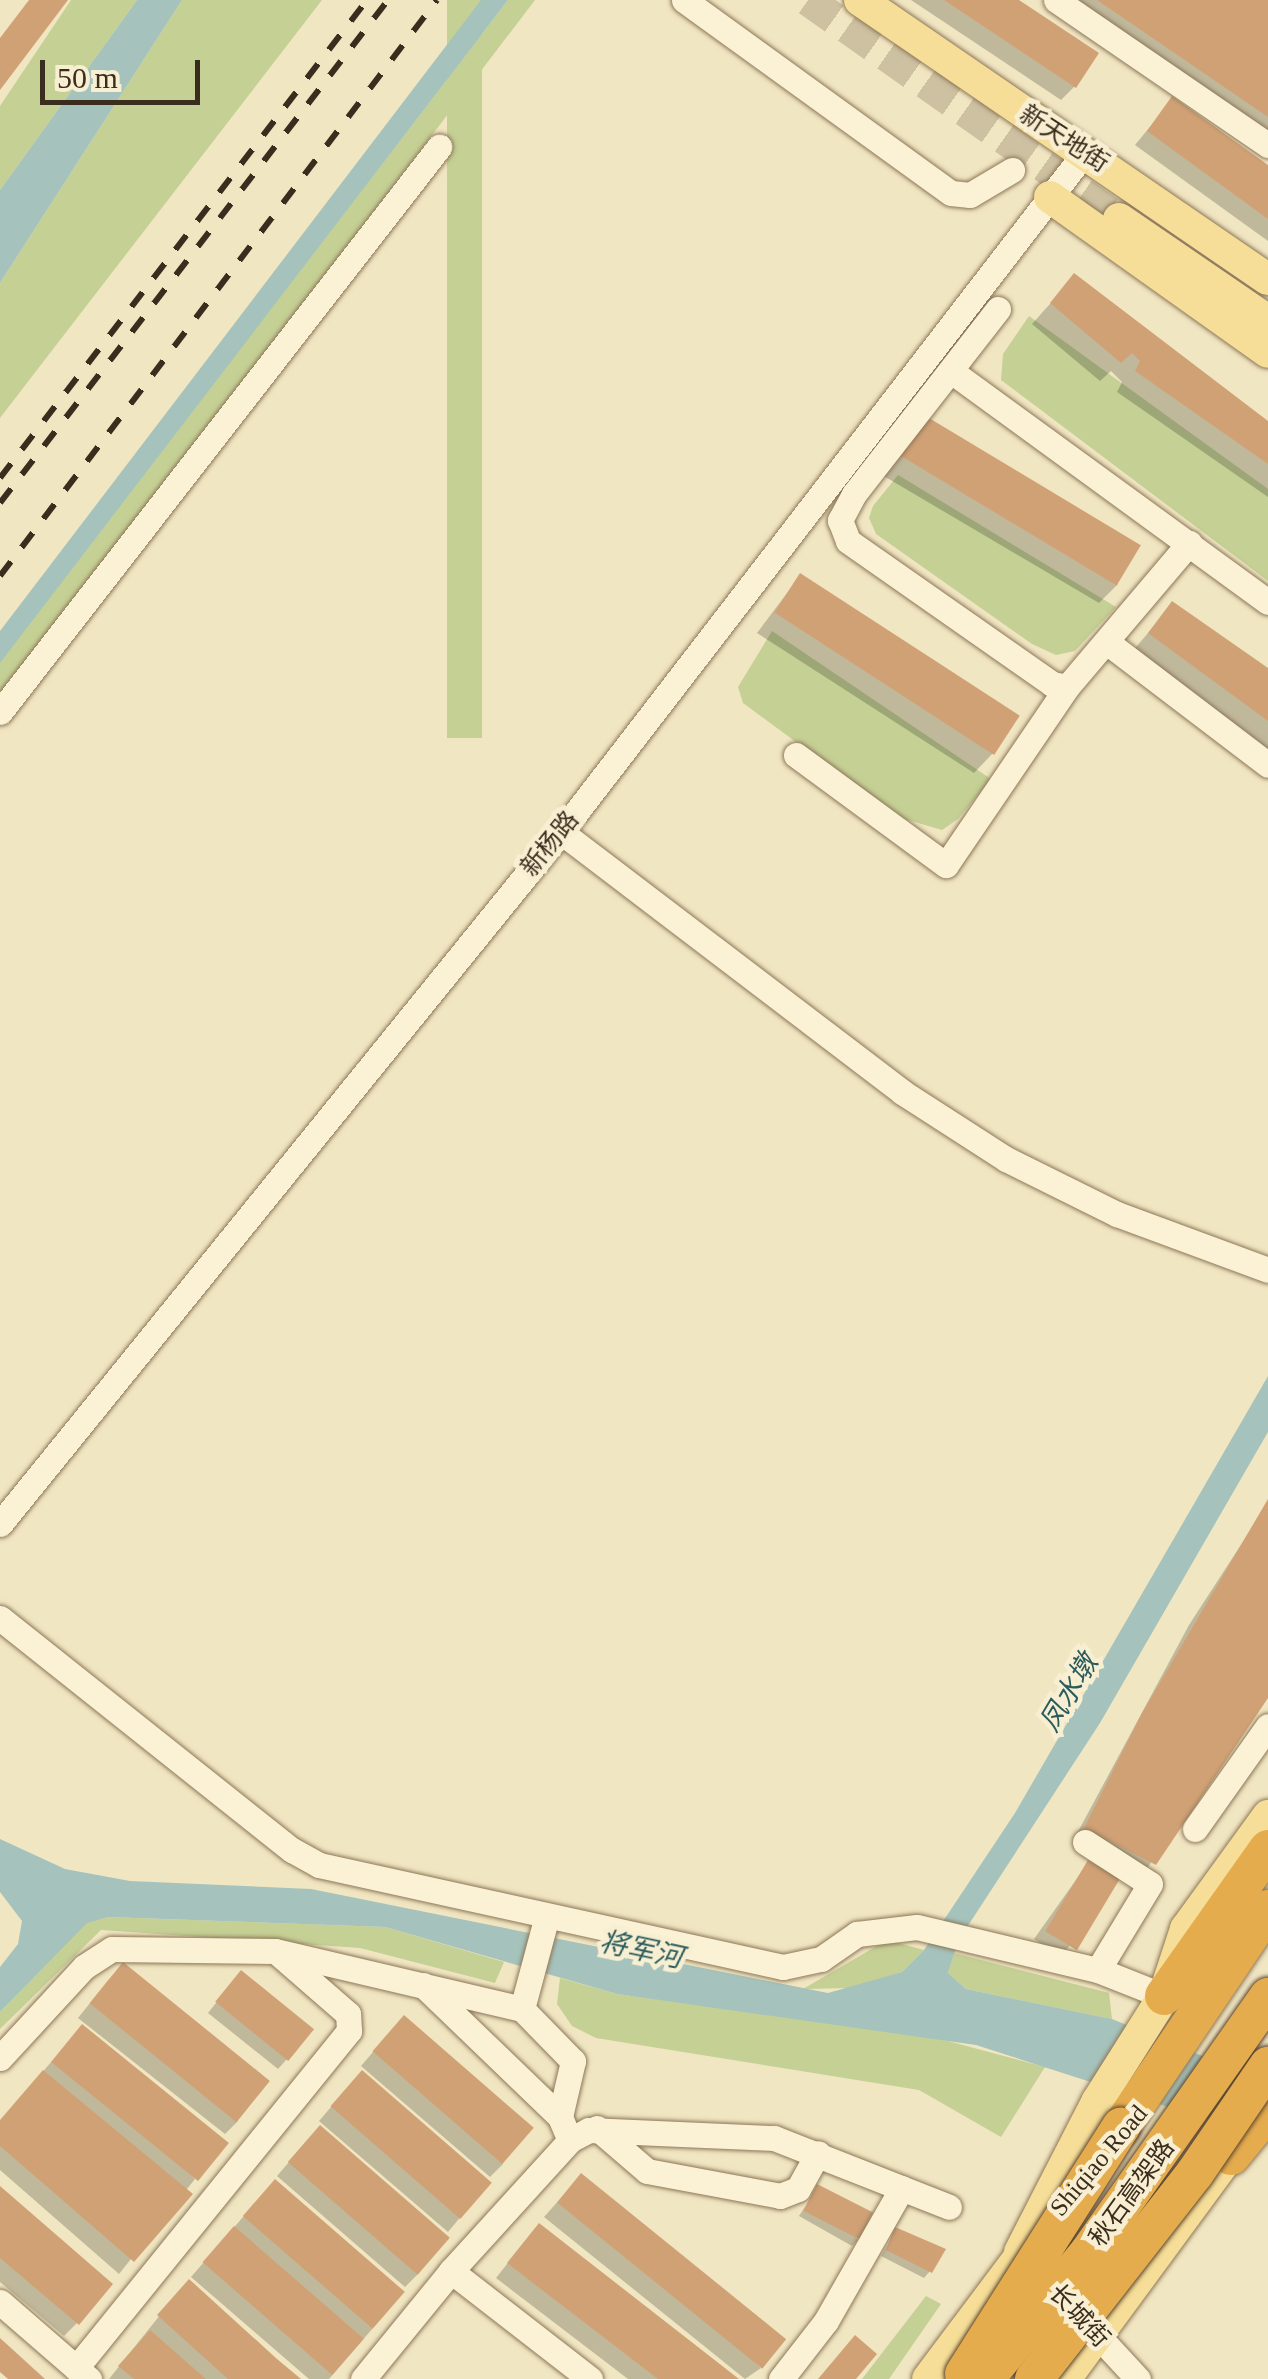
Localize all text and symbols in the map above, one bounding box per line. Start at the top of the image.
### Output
scale bar [45,40,205,102]
text: 50 m [57,61,118,94]
street label: 新天地街 [1014,99,1114,179]
street label: 新杨路 [515,805,585,883]
water label: 凤水墩 [1033,1648,1105,1738]
water label: 将军河 [596,1925,686,1975]
street label: Shiqiao Road [1044,2099,1154,2223]
street label: 秋石高架路 [1083,2134,1181,2252]
street label: 长城街 [1042,2278,1116,2354]

